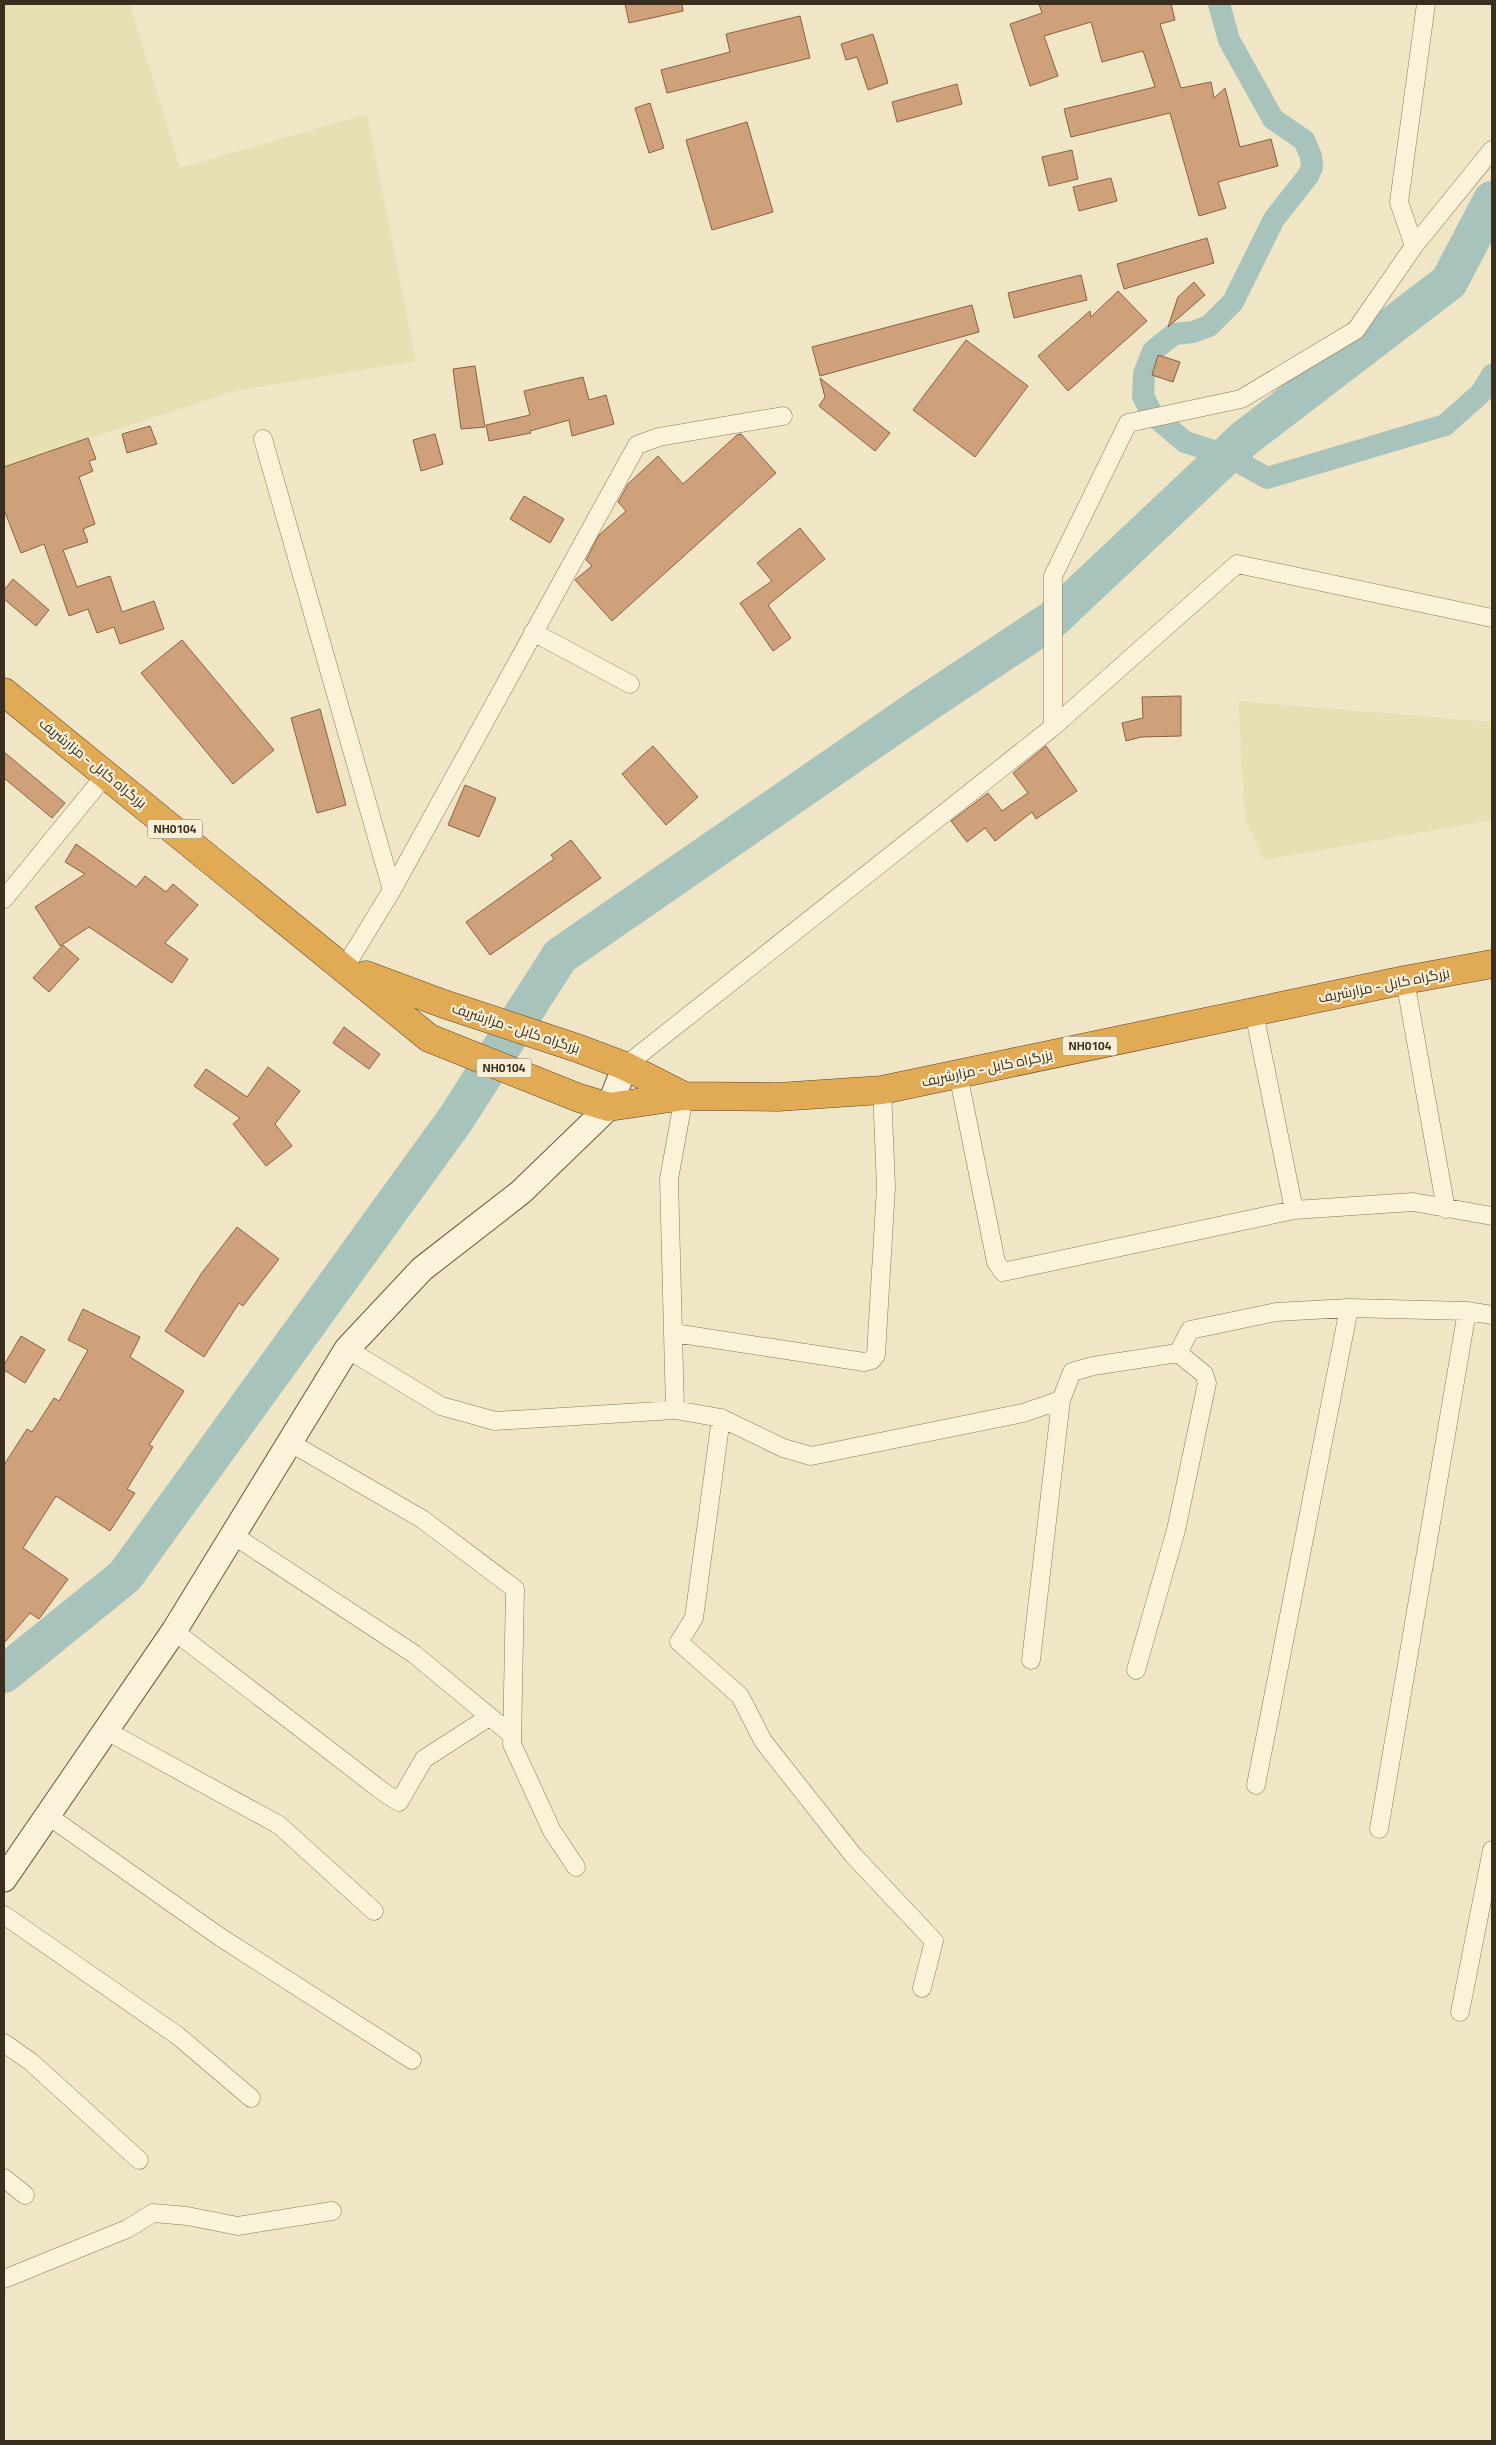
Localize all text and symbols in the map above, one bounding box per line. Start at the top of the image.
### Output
street label: بزرگراه کابل - مزارشریف [33,711,153,815]
road number: NH0104 [148,820,202,839]
street label: بزرگراه کابل - مزارشریف [1316,959,1452,1011]
street label: بزرگراه کابل - مزارشریف [448,995,584,1061]
road number: NH0104 [1062,1036,1118,1056]
street label: بزرگراه کابل - مزارشریف [919,1041,1055,1095]
road number: NH0104 [476,1058,532,1078]

